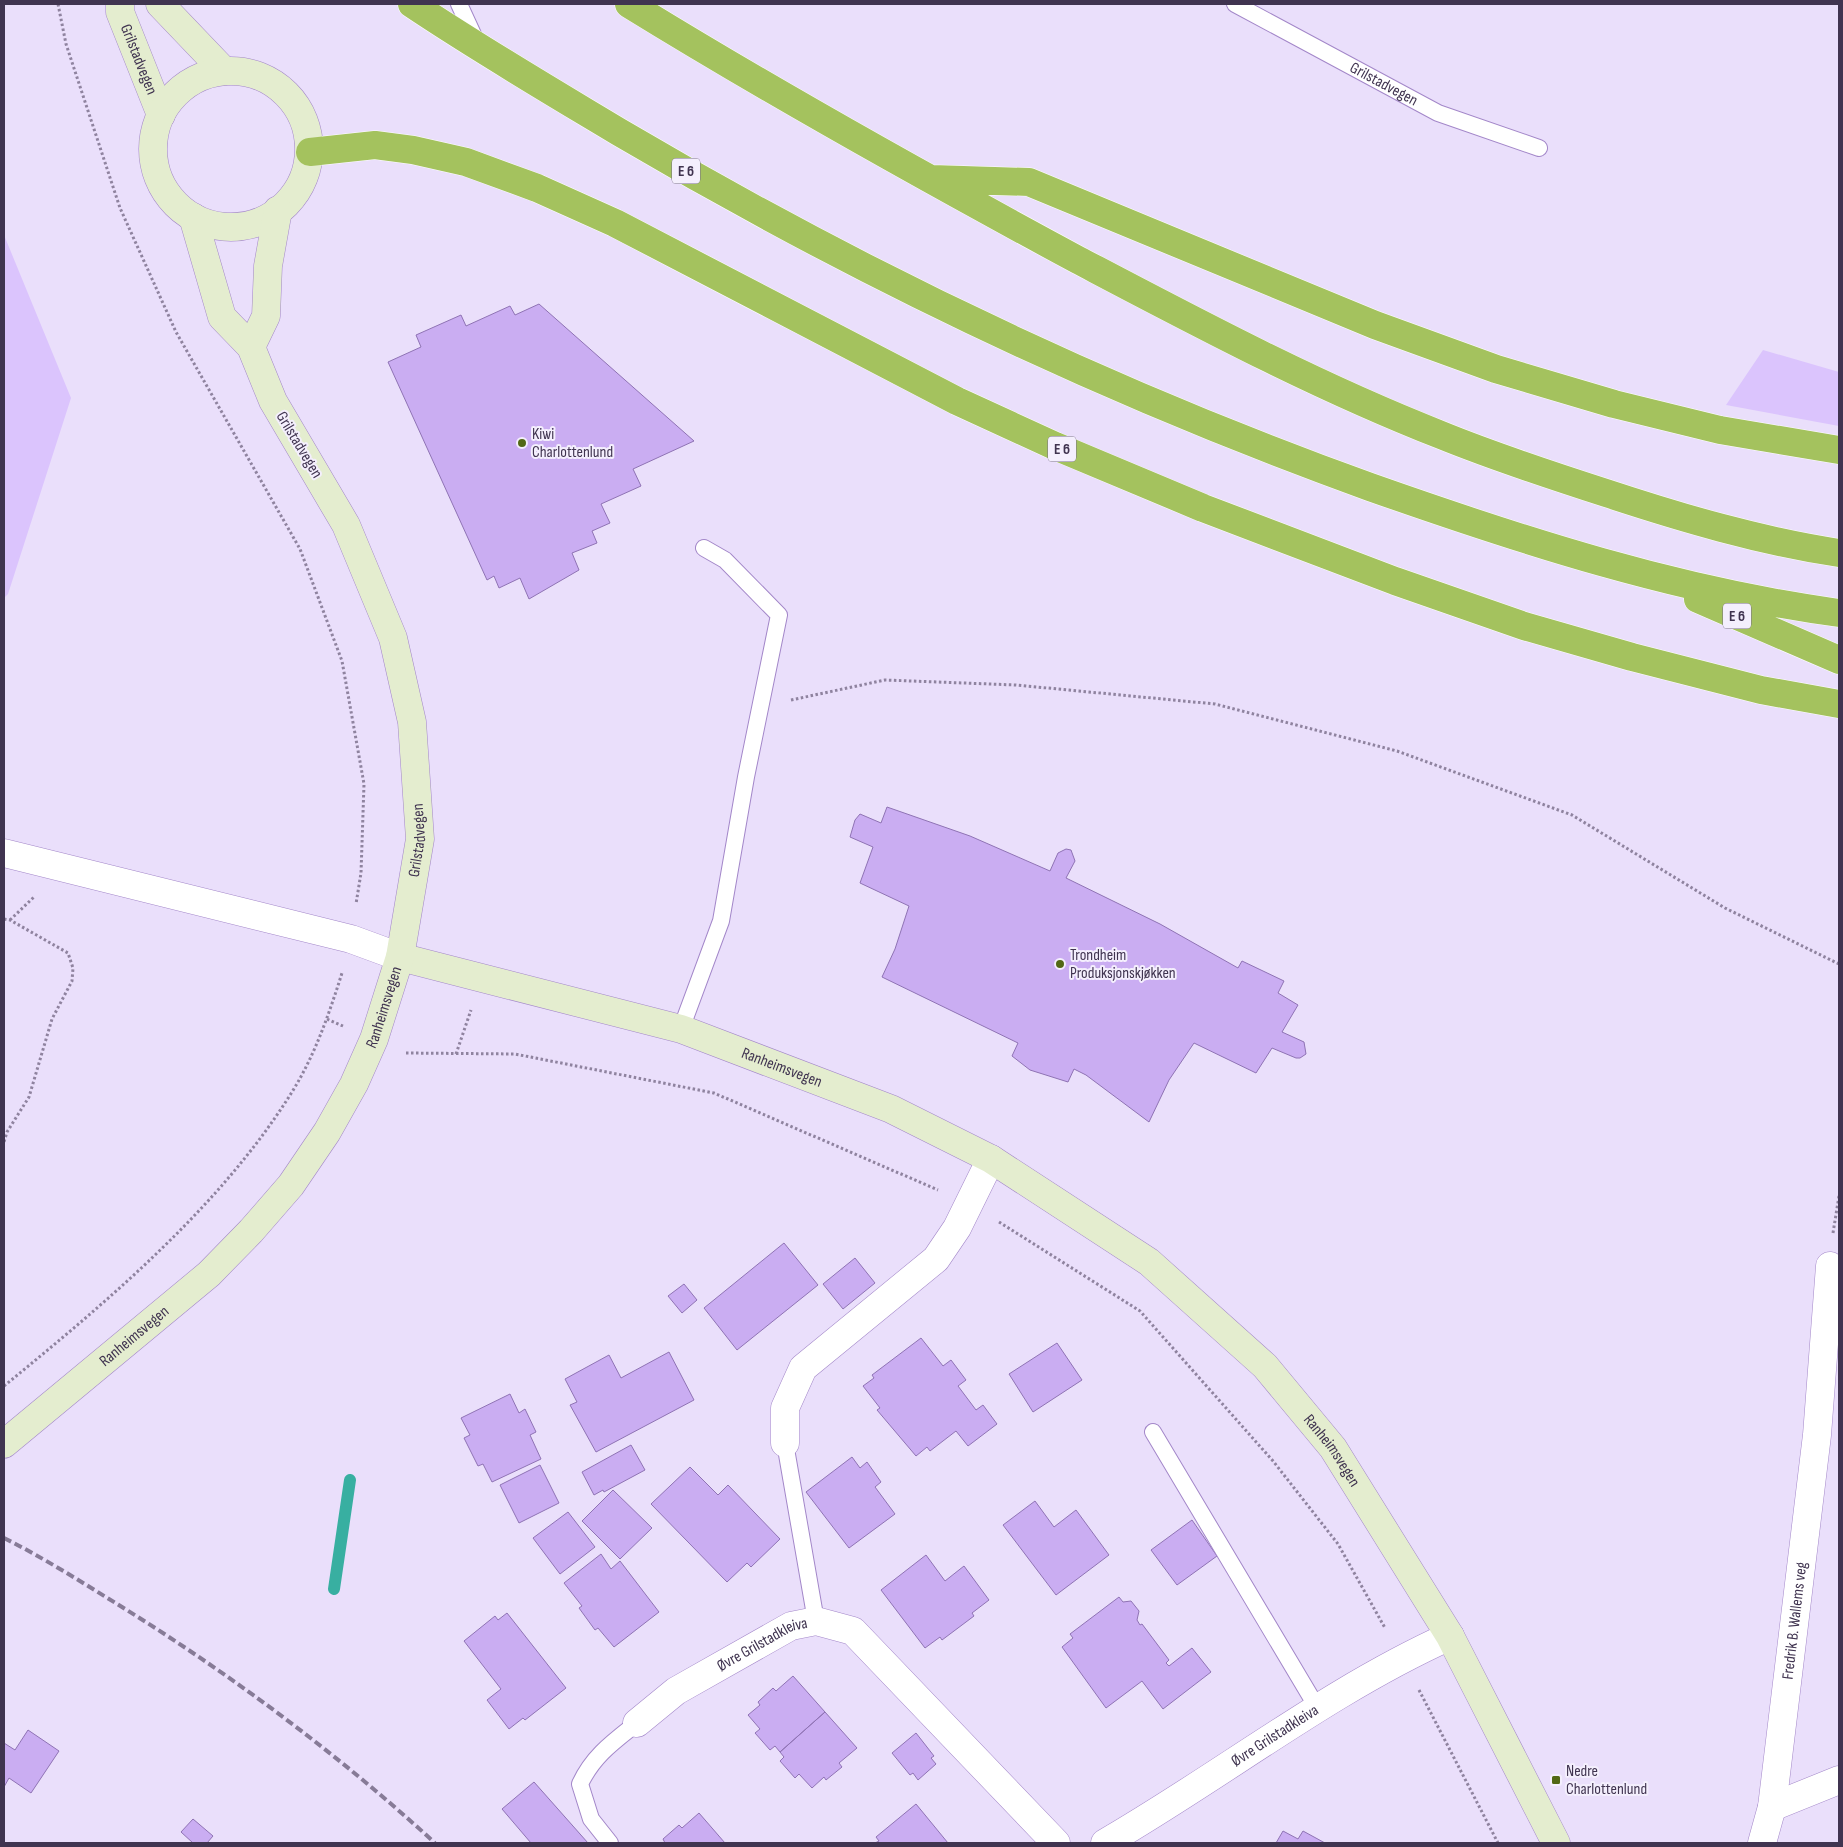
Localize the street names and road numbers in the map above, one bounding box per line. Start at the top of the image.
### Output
street label: Grilstadvegen [116,21,161,97]
street label: Grilstadvegen [1347,58,1421,110]
road number: E 6 [672,158,700,184]
street label: Grilstadvegen [272,408,326,482]
road number: E 6 [1048,436,1076,462]
road number: E 6 [1723,604,1751,628]
street label: Grilstadvegen [404,803,430,879]
street label: Ranheimsvegen [362,964,406,1051]
street label: Ranheimsvegen [739,1043,825,1091]
street label: Ranheimsvegen [95,1302,173,1370]
street label: Ranheimsvegen [1300,1410,1364,1490]
street label: Fredrik B. Wallems veg [1778,1561,1811,1681]
street label: Øvre Grilstadkleiva [714,1613,809,1675]
street label: Øvre Grilstadkleiva [1228,1700,1322,1771]

